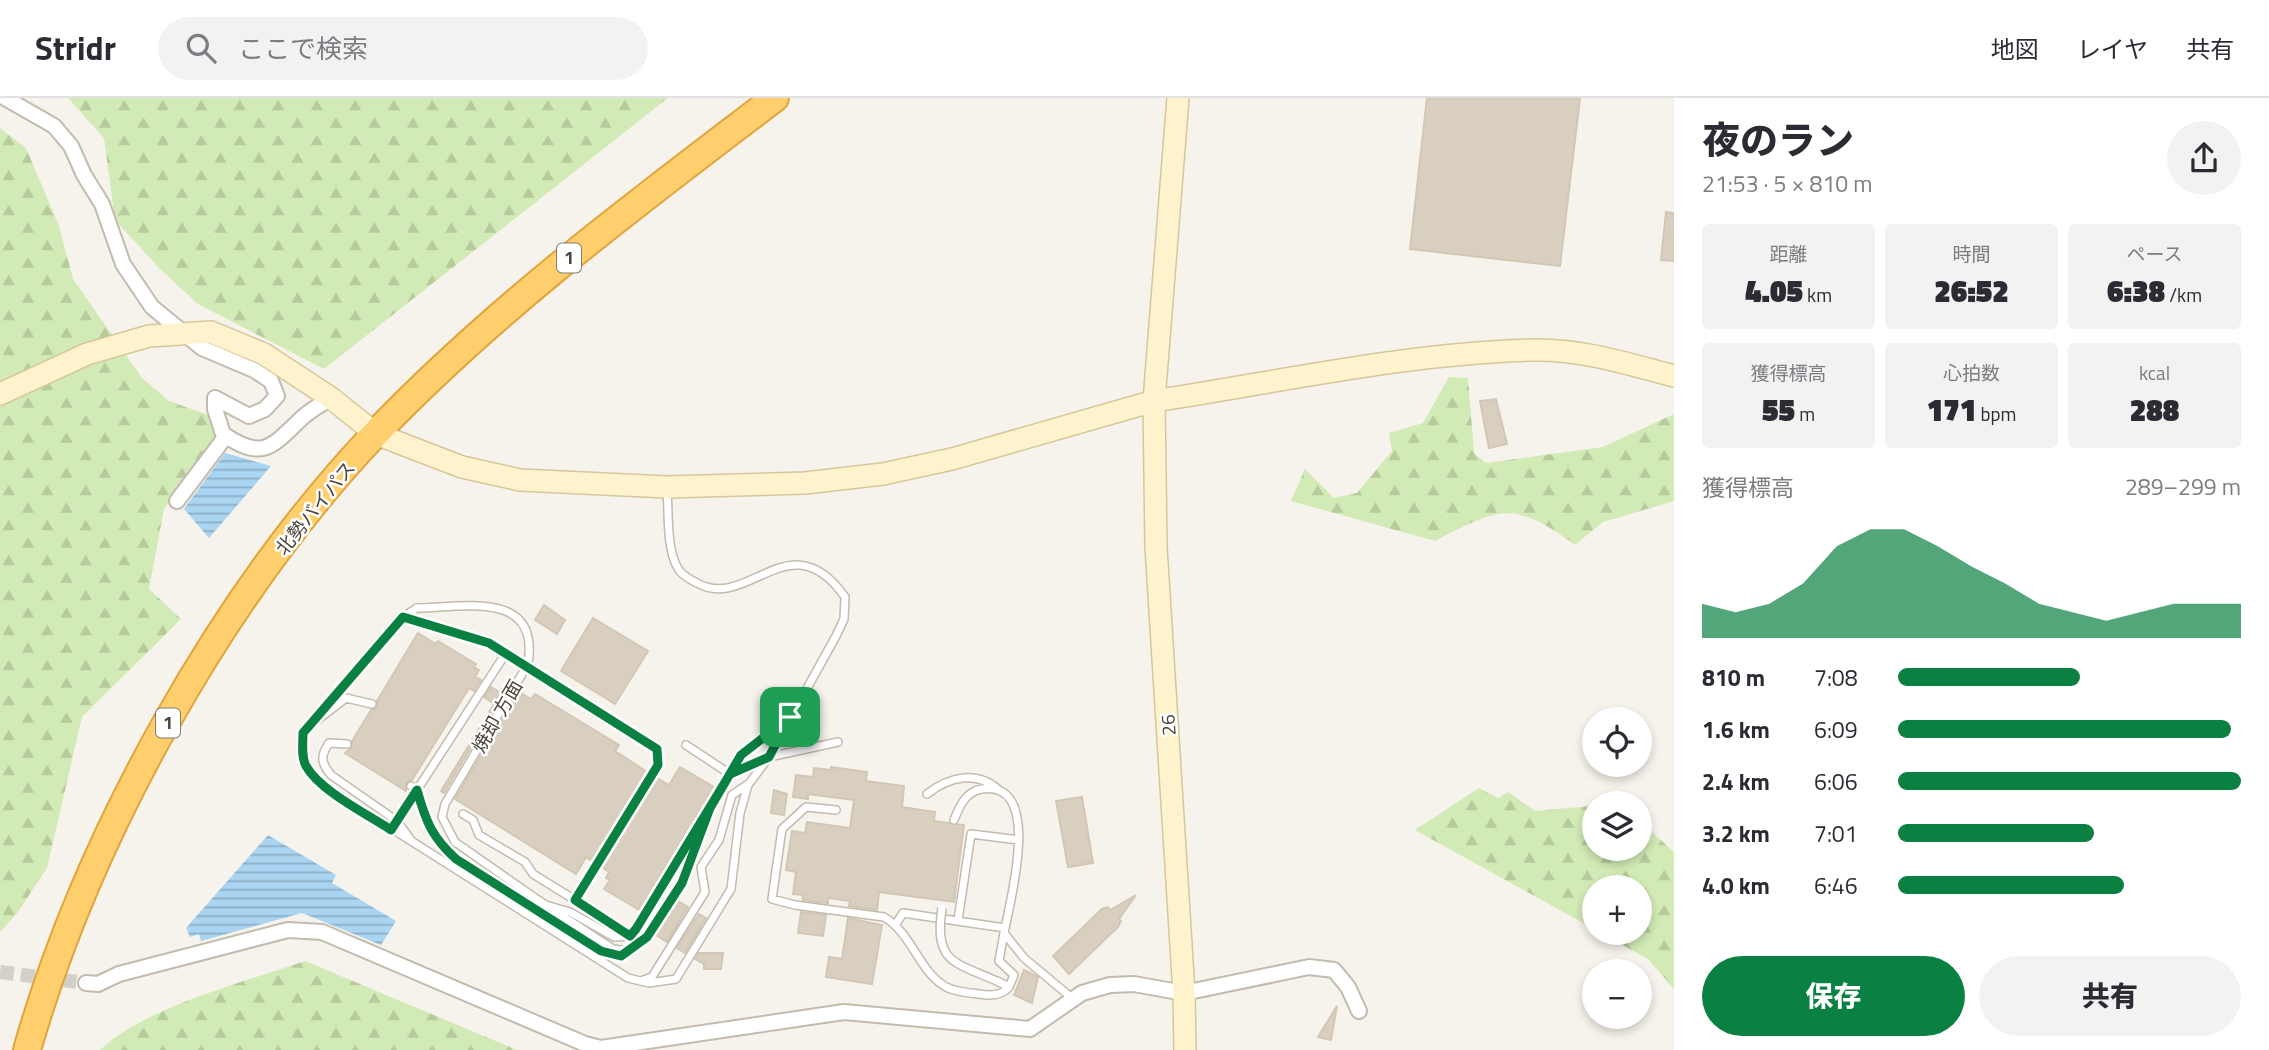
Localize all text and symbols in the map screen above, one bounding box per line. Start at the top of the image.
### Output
search box [158,17,648,80]
text: Stridr [35,23,116,73]
icon: search [182,29,220,67]
text: ここで検索 [238,29,368,68]
text: 地図 [1991,31,2039,67]
text: レイヤ [2077,31,2148,67]
text: 共有 [2186,31,2234,67]
text: 夜のラン [1702,111,1854,169]
button: share [2167,121,2241,195]
text: 21:53 · 5 × 810 m [1702,166,1872,201]
text: 距離 [1769,239,1808,268]
text: 時間 [1952,239,1991,268]
text: ペース [2126,239,2183,268]
road number: 1 [557,244,581,272]
text: 4.05 [1745,268,1803,314]
text: 26:52 [1934,268,2009,314]
text: 6:38 [2107,268,2165,314]
text: km [1803,280,1832,309]
text: /km [2165,280,2202,309]
text: 獲得標高 [1750,358,1827,387]
text: 心拍数 [1943,358,2000,387]
text: kcal [2139,358,2170,387]
text: 55 [1762,387,1795,433]
text: 171 [1927,387,1976,433]
text: 288 [2130,387,2179,433]
text: m [1795,399,1815,428]
text: bpm [1976,399,2016,428]
street label: 北勢バイパス [268,454,362,561]
text: 289–299 m [2125,469,2241,504]
text: 獲得標高 [1702,470,1794,505]
text: 810 m [1702,660,1765,695]
text: 7:08 [1814,660,1858,695]
street label: 焼却 方面 [464,674,529,758]
pin [760,687,820,747]
icon: arrive [771,698,809,736]
map controls [1582,707,1652,1029]
button: locate [1582,707,1652,777]
road number: 1 [156,708,180,738]
text: 1.6 km [1702,712,1770,747]
text: 6:09 [1814,712,1858,747]
street label: 26 [1152,713,1183,737]
text: 2.4 km [1702,764,1770,799]
text: 6:06 [1814,764,1858,799]
button: layers [1582,791,1652,861]
text: 3.2 km [1702,816,1770,851]
text: 7:01 [1814,816,1858,851]
text: 4.0 km [1702,868,1770,903]
text: 6:46 [1814,868,1858,903]
button: + [1582,875,1652,945]
button: 保存 [1702,956,1965,1036]
button: 共有 [1979,956,2241,1036]
button: − [1582,959,1652,1029]

